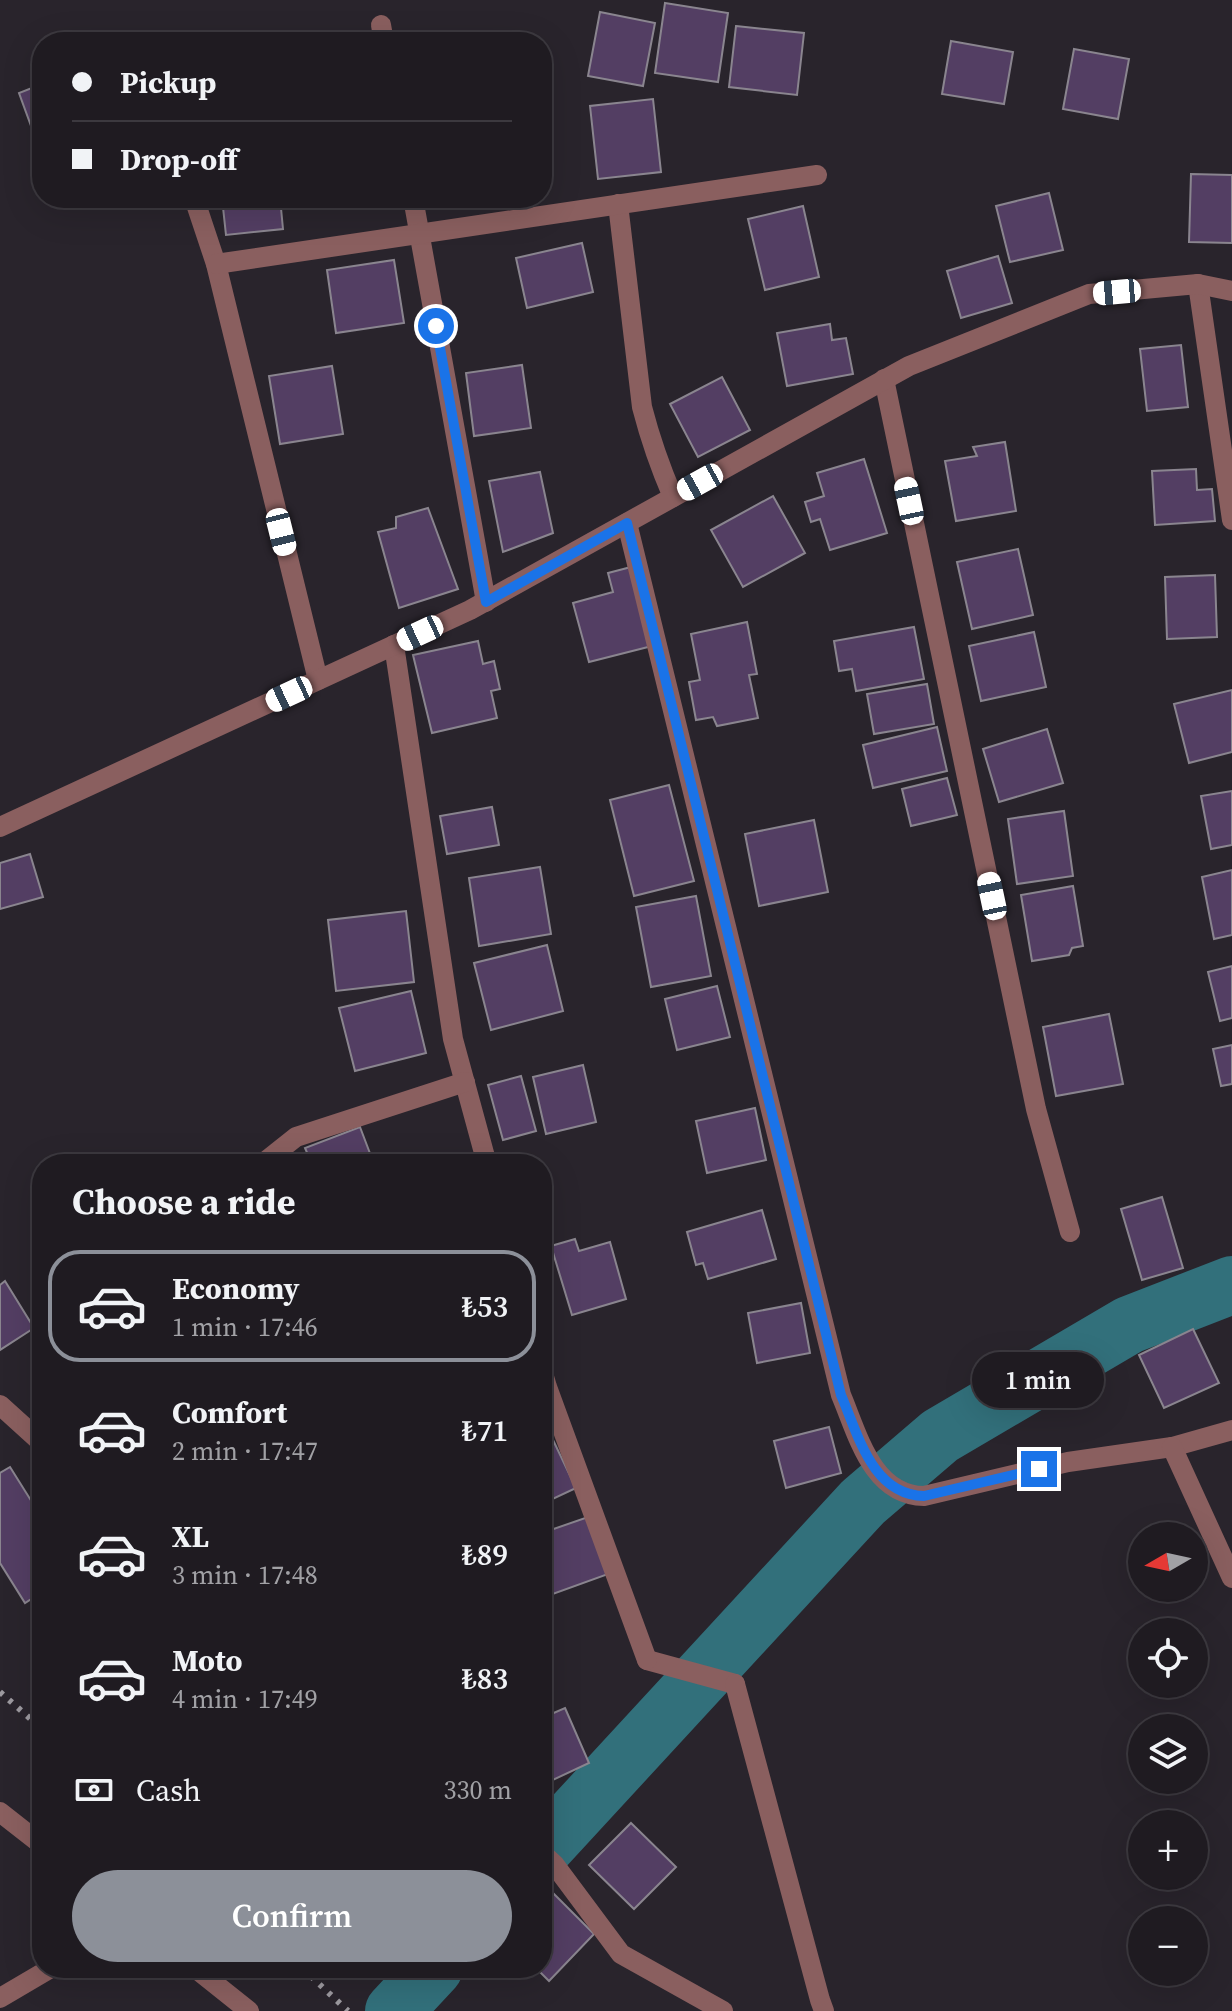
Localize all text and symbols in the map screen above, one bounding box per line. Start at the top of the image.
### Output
text: Pickup [120,62,216,103]
text: Drop-off [120,139,238,180]
car [1092,278,1142,306]
route start [418,308,454,344]
car [673,460,727,504]
car [892,475,926,527]
car [264,506,298,558]
car [393,612,447,654]
car [262,673,316,715]
car [975,870,1009,922]
text: Choose a ride [72,1177,295,1226]
text: Economy [172,1268,300,1309]
icon: car [76,1270,148,1342]
text: ₺53 [461,1286,508,1327]
text: 1 min · 17:46 [172,1309,318,1345]
callout: 1 min [973,1353,1105,1409]
text: 1 min [1005,1362,1071,1398]
text: Comfort [172,1392,287,1433]
icon: car [76,1394,148,1466]
text: ₺71 [461,1410,508,1451]
text: 2 min · 17:47 [172,1433,318,1469]
route end [1021,1451,1057,1487]
text: XL [172,1516,209,1557]
icon: car [76,1518,148,1590]
north arrow [1128,1522,1208,1602]
map controls [1128,1522,1208,1986]
text: ₺89 [461,1534,508,1575]
text: 3 min · 17:48 [172,1557,318,1593]
button: locate [1128,1618,1208,1698]
text: Moto [172,1640,243,1681]
icon: car [76,1642,148,1714]
text: ₺83 [461,1658,508,1699]
text: 4 min · 17:49 [172,1681,318,1717]
button: layers [1128,1714,1208,1794]
icon: cash [72,1768,116,1812]
text: Cash [136,1770,201,1811]
text: 330 m [444,1772,512,1808]
button: + [1128,1810,1208,1890]
button: Confirm [72,1870,512,1962]
button: − [1128,1906,1208,1986]

